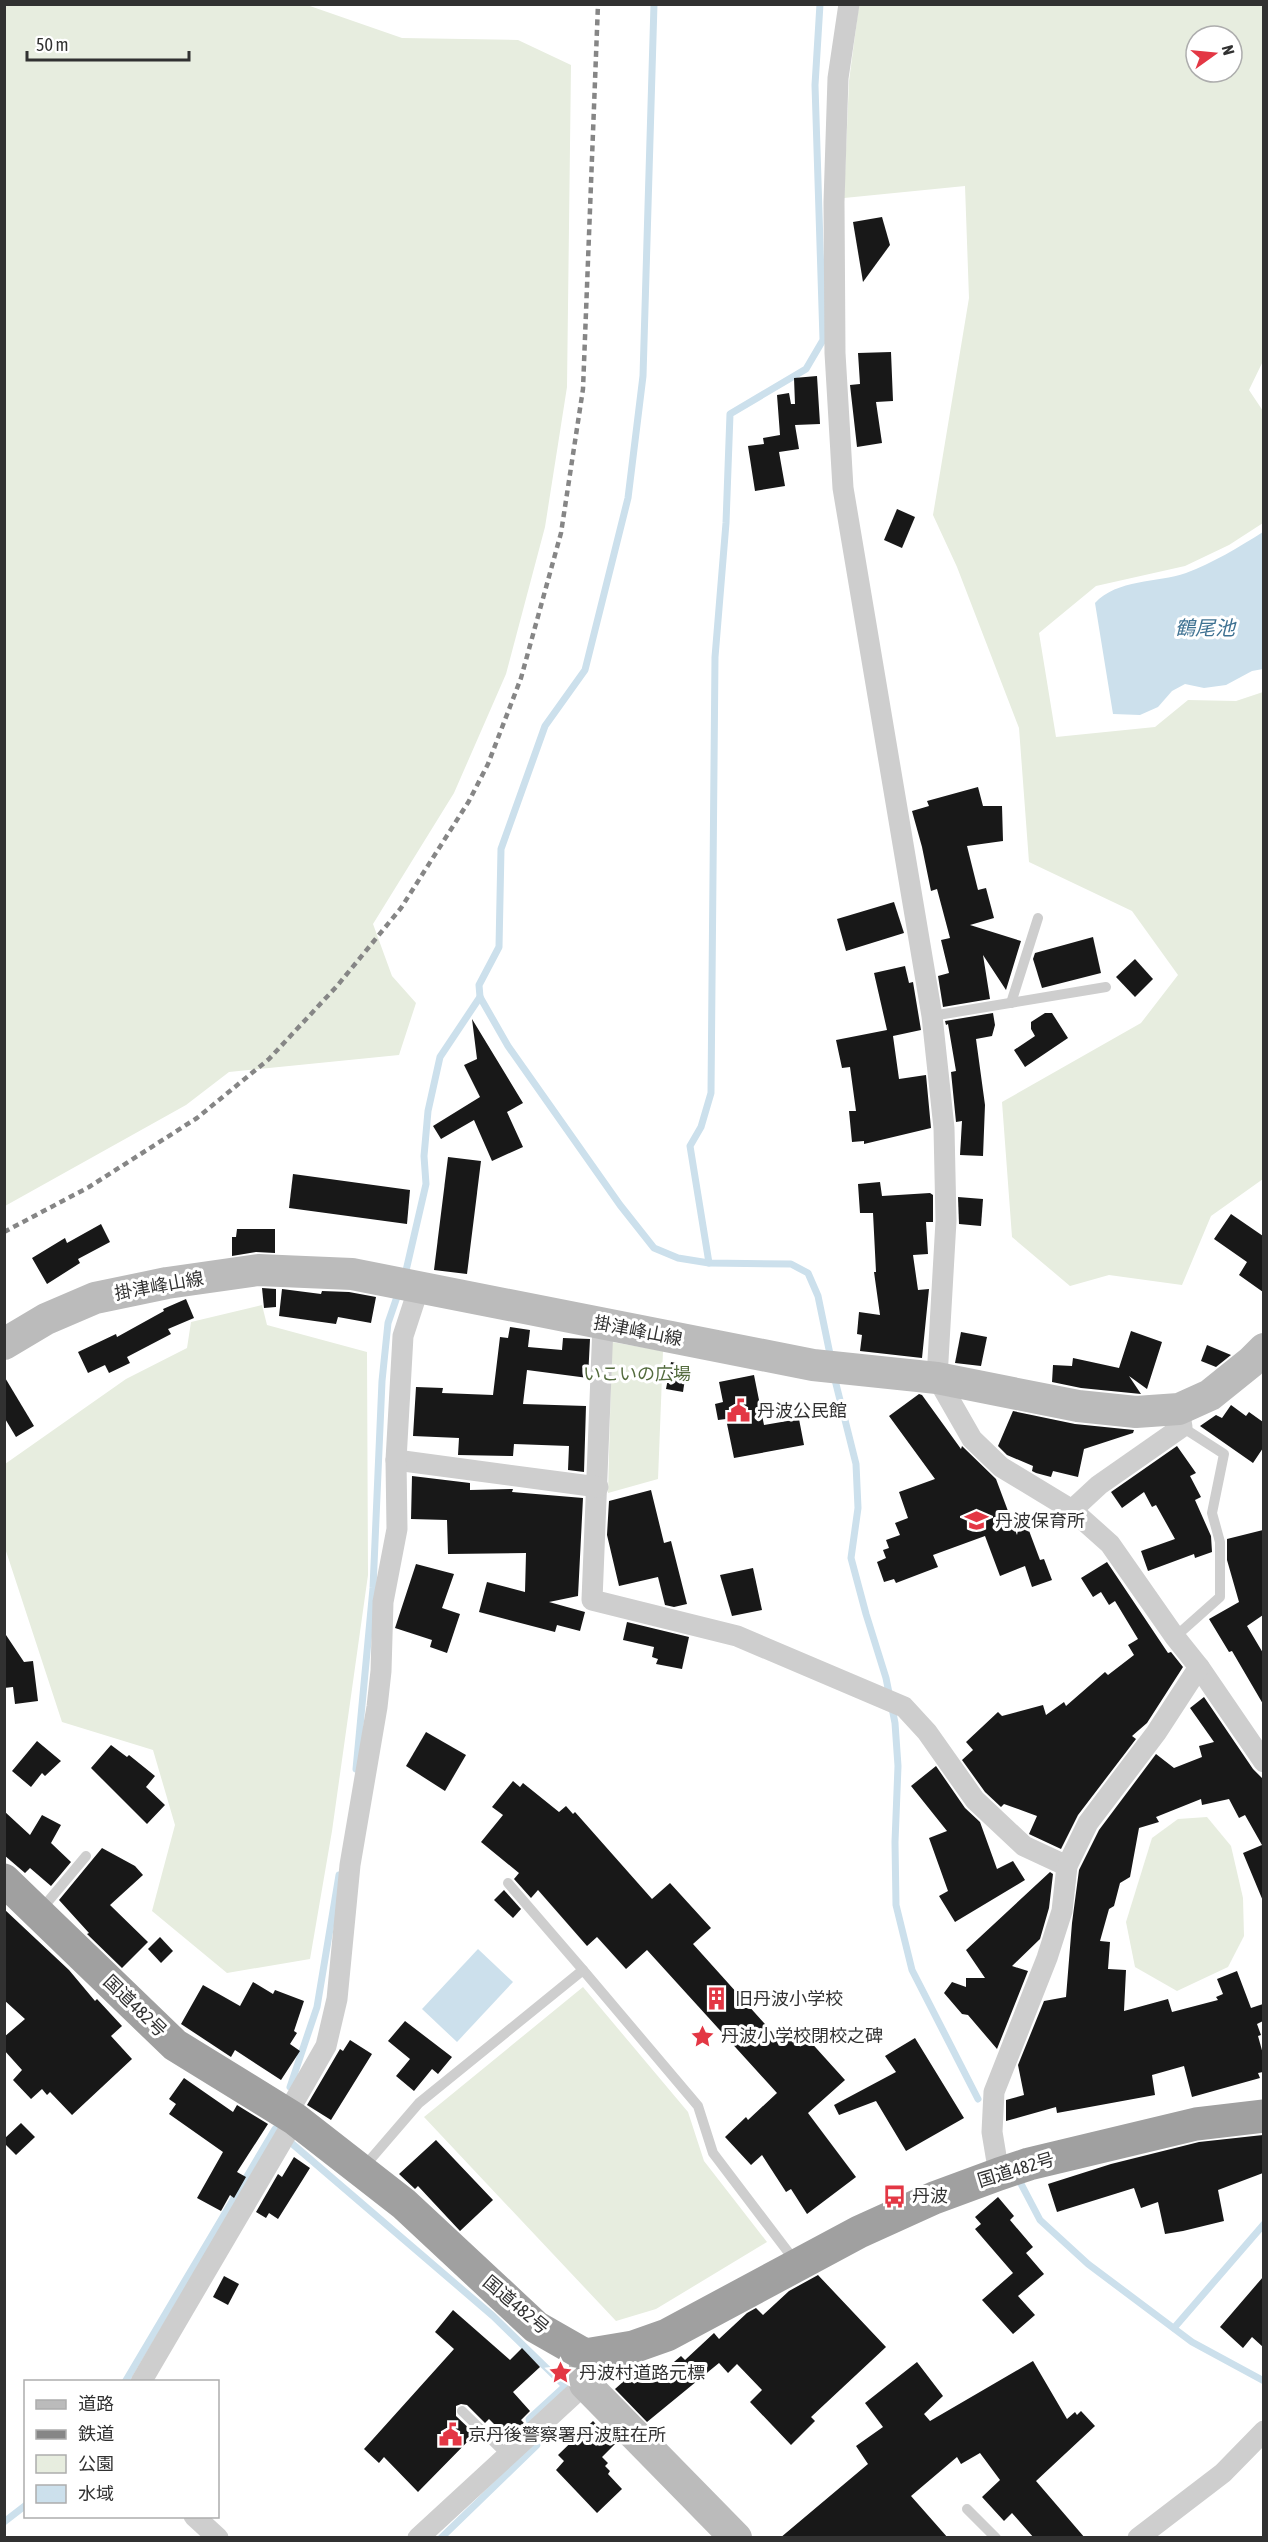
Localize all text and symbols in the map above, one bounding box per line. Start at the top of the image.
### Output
scale bar [27,24,189,62]
north arrow [1184,24,1244,84]
text: 50 m [36,34,68,55]
text: N [1219,43,1238,57]
water label: 鶴尾池 [1175,616,1237,639]
street label: 掛津峰山線 [113,1267,205,1304]
street label: 掛津峰山線 [592,1312,684,1349]
park label: いこいの広場 [583,1363,691,1384]
public building icon: 丹波公民館 [726,1398,752,1424]
place label: 丹波公民館 [757,1400,847,1421]
school or university icon: 丹波保育所 [964,1508,990,1534]
place label: 丹波保育所 [995,1510,1085,1531]
street label: 国道482号 [99,1971,171,2041]
building icon: 旧丹波小学校 [704,1986,730,2012]
place label: 旧丹波小学校 [735,1988,843,2009]
place icon: 丹波小学校閉校之碑 [690,2023,716,2049]
place label: 丹波小学校閉校之碑 [721,2025,883,2046]
street label: 国道482号 [975,2148,1057,2191]
bus stop icon: 丹波 [881,2183,907,2209]
place label: 丹波 [912,2185,948,2206]
street label: 国道482号 [479,2271,553,2338]
place icon: 丹波村道路元標 [548,2360,574,2386]
place label: 丹波村道路元標 [579,2362,705,2383]
legend [24,2380,219,2518]
text: 道路 [78,2393,114,2414]
public building icon: 京丹後警察署丹波駐在所 [437,2422,463,2448]
text: 鉄道 [78,2423,114,2444]
place label: 京丹後警察署丹波駐在所 [468,2424,666,2445]
text: 公園 [78,2453,114,2474]
text: 水域 [78,2483,114,2504]

